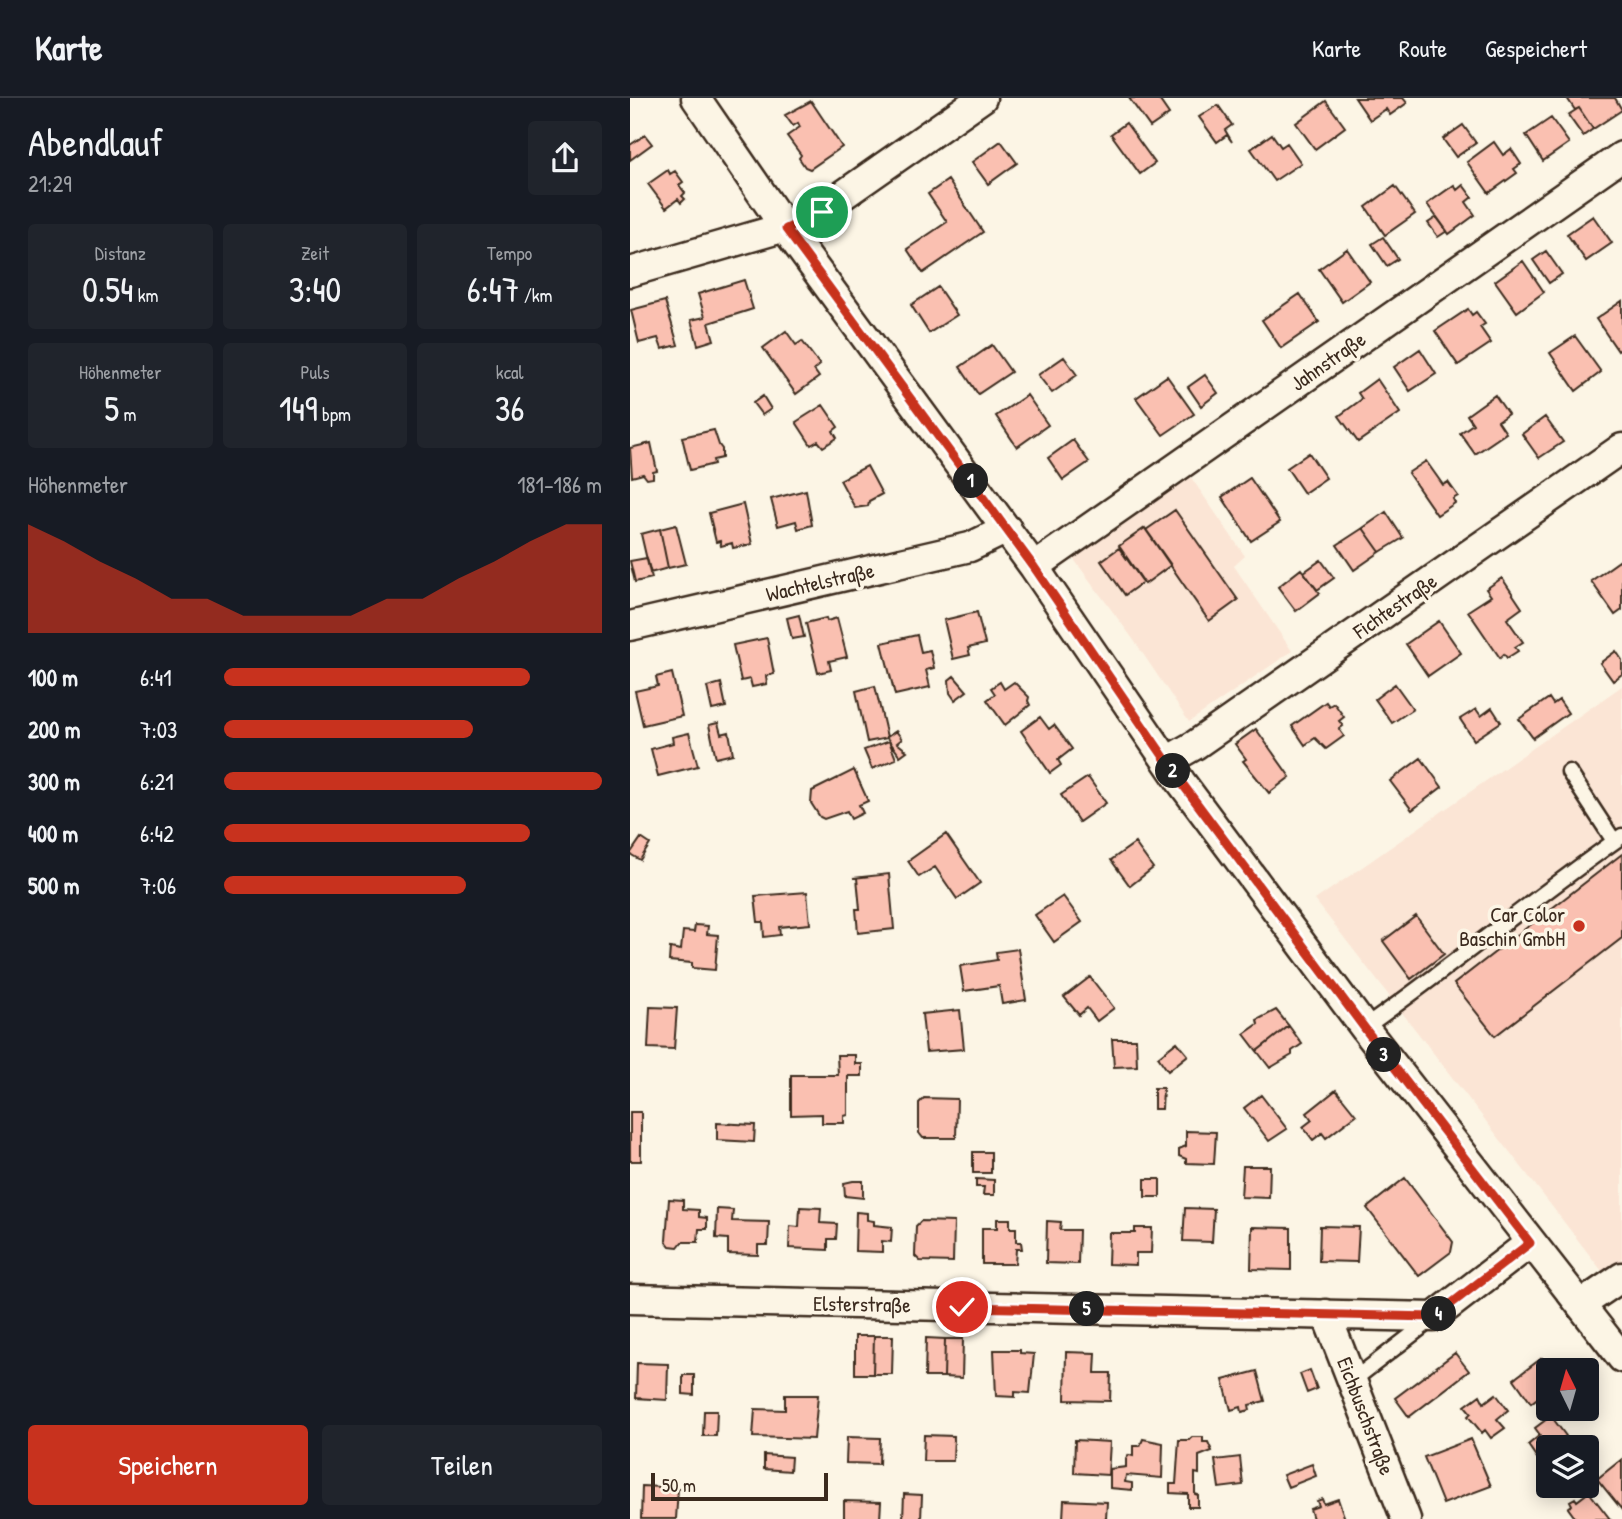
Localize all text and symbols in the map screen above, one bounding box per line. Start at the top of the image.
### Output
text: Karte [35,26,102,70]
text: Karte [1312,32,1361,64]
text: Route [1399,32,1447,64]
text: Gespeichert [1485,32,1587,64]
text: Abendlauf [28,116,163,168]
button: share [528,121,602,195]
text: 21:29 [28,168,72,199]
pin [792,182,852,242]
icon: arrive [803,193,841,231]
text: Distanz [95,240,146,266]
text: Zeit [301,240,329,266]
text: Tempo [487,240,532,266]
text: 0.54 [82,266,133,313]
text: 3:40 [289,266,341,313]
text: 6:47 [467,266,519,313]
text: km [133,282,158,308]
text: /km [519,282,553,308]
street label: Jahnstraße [1285,325,1371,397]
text: Höhenmeter [79,359,162,385]
text: Puls [300,359,330,385]
text: kcal [496,359,524,385]
text: 5 [104,385,119,432]
text: 149 [279,385,318,432]
text: 36 [495,385,524,432]
text: m [119,401,136,427]
text: bpm [318,401,351,427]
pin: 1 [954,464,988,498]
text: 1 [967,467,974,493]
text: Höhenmeter [28,469,128,500]
text: 181–186 m [517,469,602,500]
street label: Wachtelstraße [763,555,877,609]
street label: Fichtestraße [1346,567,1443,646]
text: 100 m [28,662,78,693]
text: 6:41 [140,662,172,693]
text: 200 m [28,714,80,745]
text: 7:03 [140,714,177,745]
pin: 2 [1156,754,1190,788]
text: 2 [1168,757,1177,783]
text: 300 m [28,766,80,797]
text: 6:21 [140,766,174,797]
text: 400 m [28,818,78,849]
text: 6:42 [140,818,174,849]
text: 500 m [28,870,79,901]
text: 7:06 [140,870,176,901]
place label: Car Color Baschin GmbH [1459,900,1565,953]
marker: Car Color Baschin GmbH [1571,918,1587,934]
pin: 3 [1366,1038,1402,1072]
text: 3 [1379,1041,1388,1067]
pin [932,1277,992,1337]
icon: check [943,1288,981,1326]
street label: Elsterstraße [813,1289,911,1319]
pin: 5 [1070,1292,1105,1326]
text: 5 [1082,1295,1091,1321]
pin: 4 [1422,1296,1456,1332]
text: 4 [1435,1300,1442,1326]
street label: Eichbuschstraße [1330,1353,1402,1479]
north arrow [1536,1358,1600,1421]
map controls [1536,1358,1599,1498]
button: Speichern [28,1425,308,1505]
button: Teilen [322,1425,602,1505]
button: layers [1536,1435,1599,1498]
scale bar [651,1470,828,1502]
text: 50 m [662,1472,696,1498]

